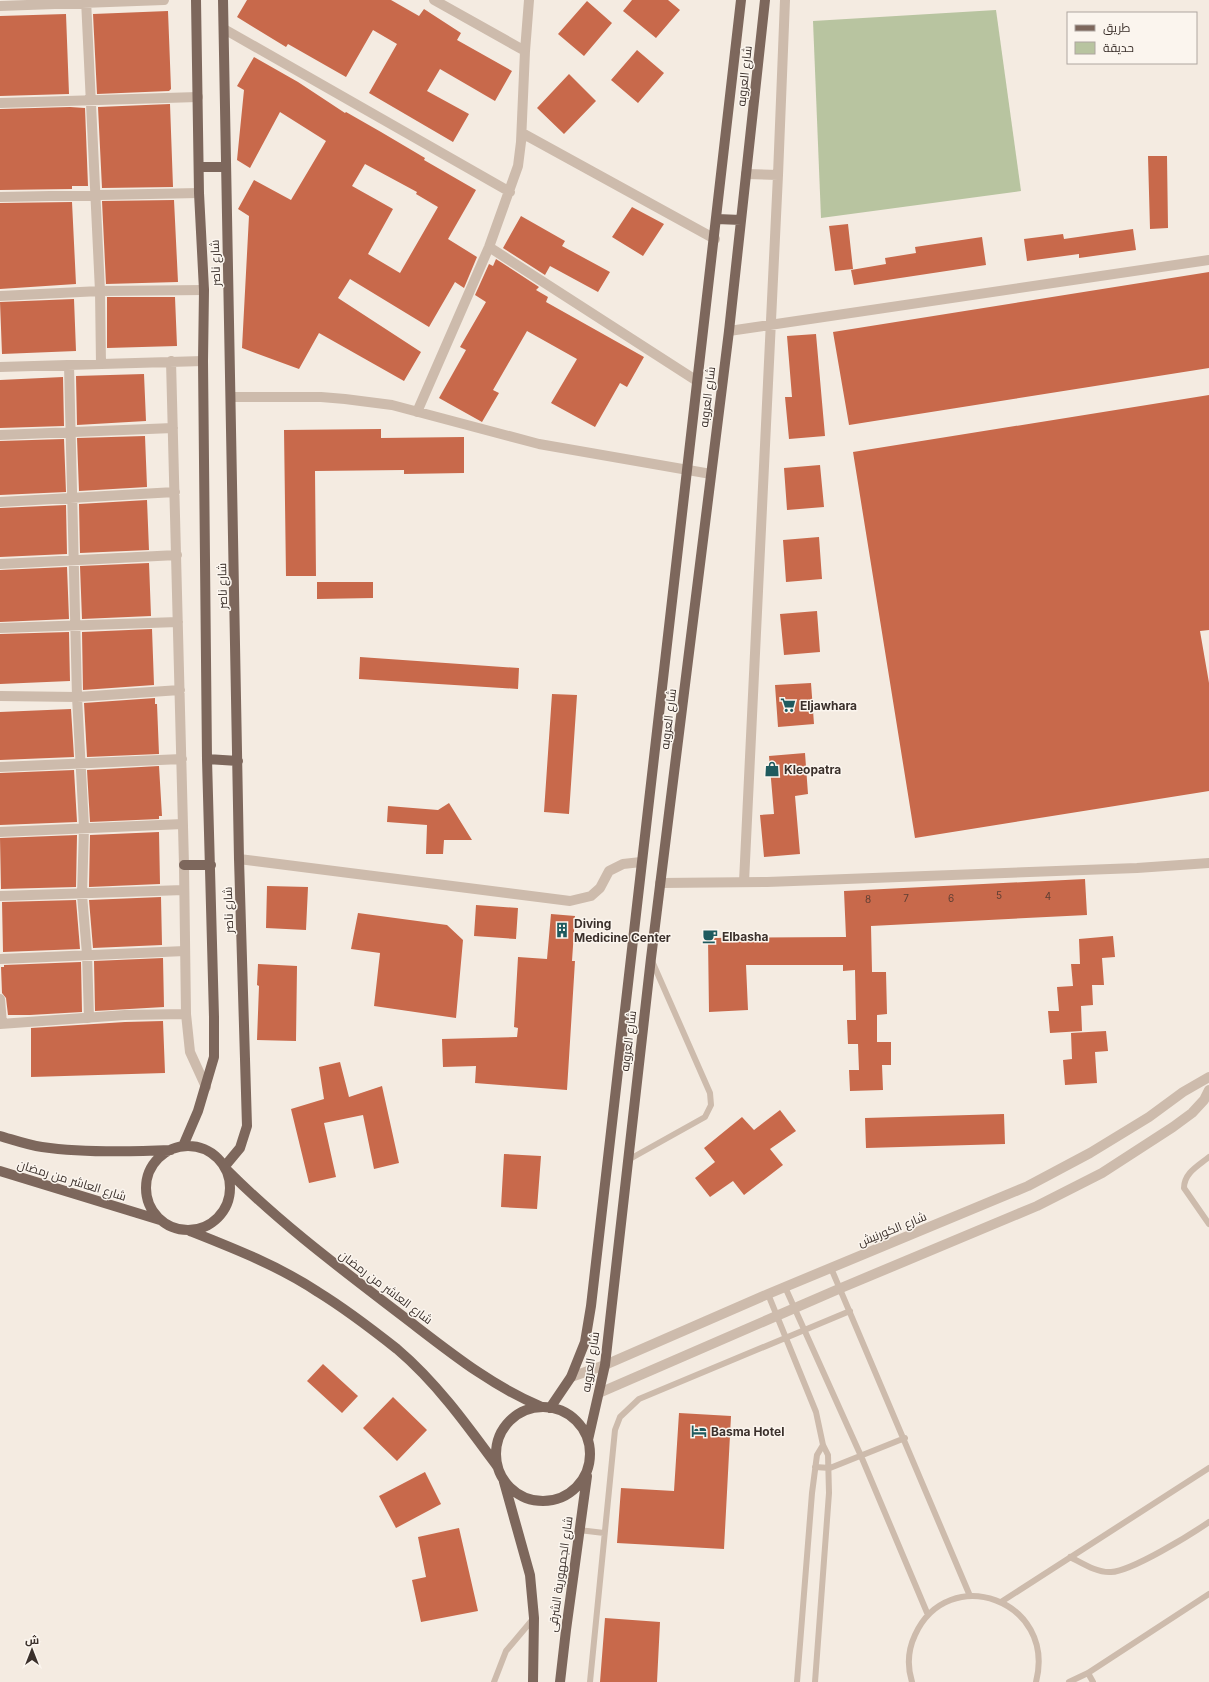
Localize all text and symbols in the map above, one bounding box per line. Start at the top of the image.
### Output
legend [1067,12,1197,64]
text: طريق [1103,20,1131,35]
text: حديقة [1103,40,1134,55]
street label: شارع العروبه [733,45,756,107]
street label: شارع ناصر [207,239,224,287]
street label: شارع العروبه [696,366,719,428]
street label: شارع ناصر [214,563,231,610]
street label: شارع العروبه [657,688,680,750]
supermarket icon: Eljawhara [779,696,797,714]
place label: Eljawhara [800,698,857,713]
shop icon: Kleopatra [763,760,781,778]
place label: Kleopatra [784,762,841,777]
street label: شارع ناصر [220,886,237,934]
house number: 5 [996,889,1002,901]
house number: 4 [1045,890,1051,902]
house number: 7 [903,892,909,904]
house number: 6 [948,892,954,904]
house number: 8 [865,893,871,905]
place label: Diving Medicine Center [574,916,671,945]
building icon: Diving Medicine Center [553,921,571,939]
cafe icon: Elbasha [701,927,719,945]
place label: Elbasha [722,929,768,944]
street label: شارع العروبه [617,1010,640,1072]
street label: شارع العاشر من رمضان [15,1156,128,1205]
street label: شارع الكورنيش [855,1208,929,1251]
street label: شارع العاشر من رمضان [336,1247,436,1328]
street label: شارع العروبه [578,1331,603,1393]
hotel icon: Basma Hotel [690,1422,708,1440]
place label: Basma Hotel [711,1424,784,1439]
street label: شارع الجمهورية الشرقى [544,1515,577,1633]
north arrow [12,1630,52,1670]
text: ش [25,1633,39,1647]

